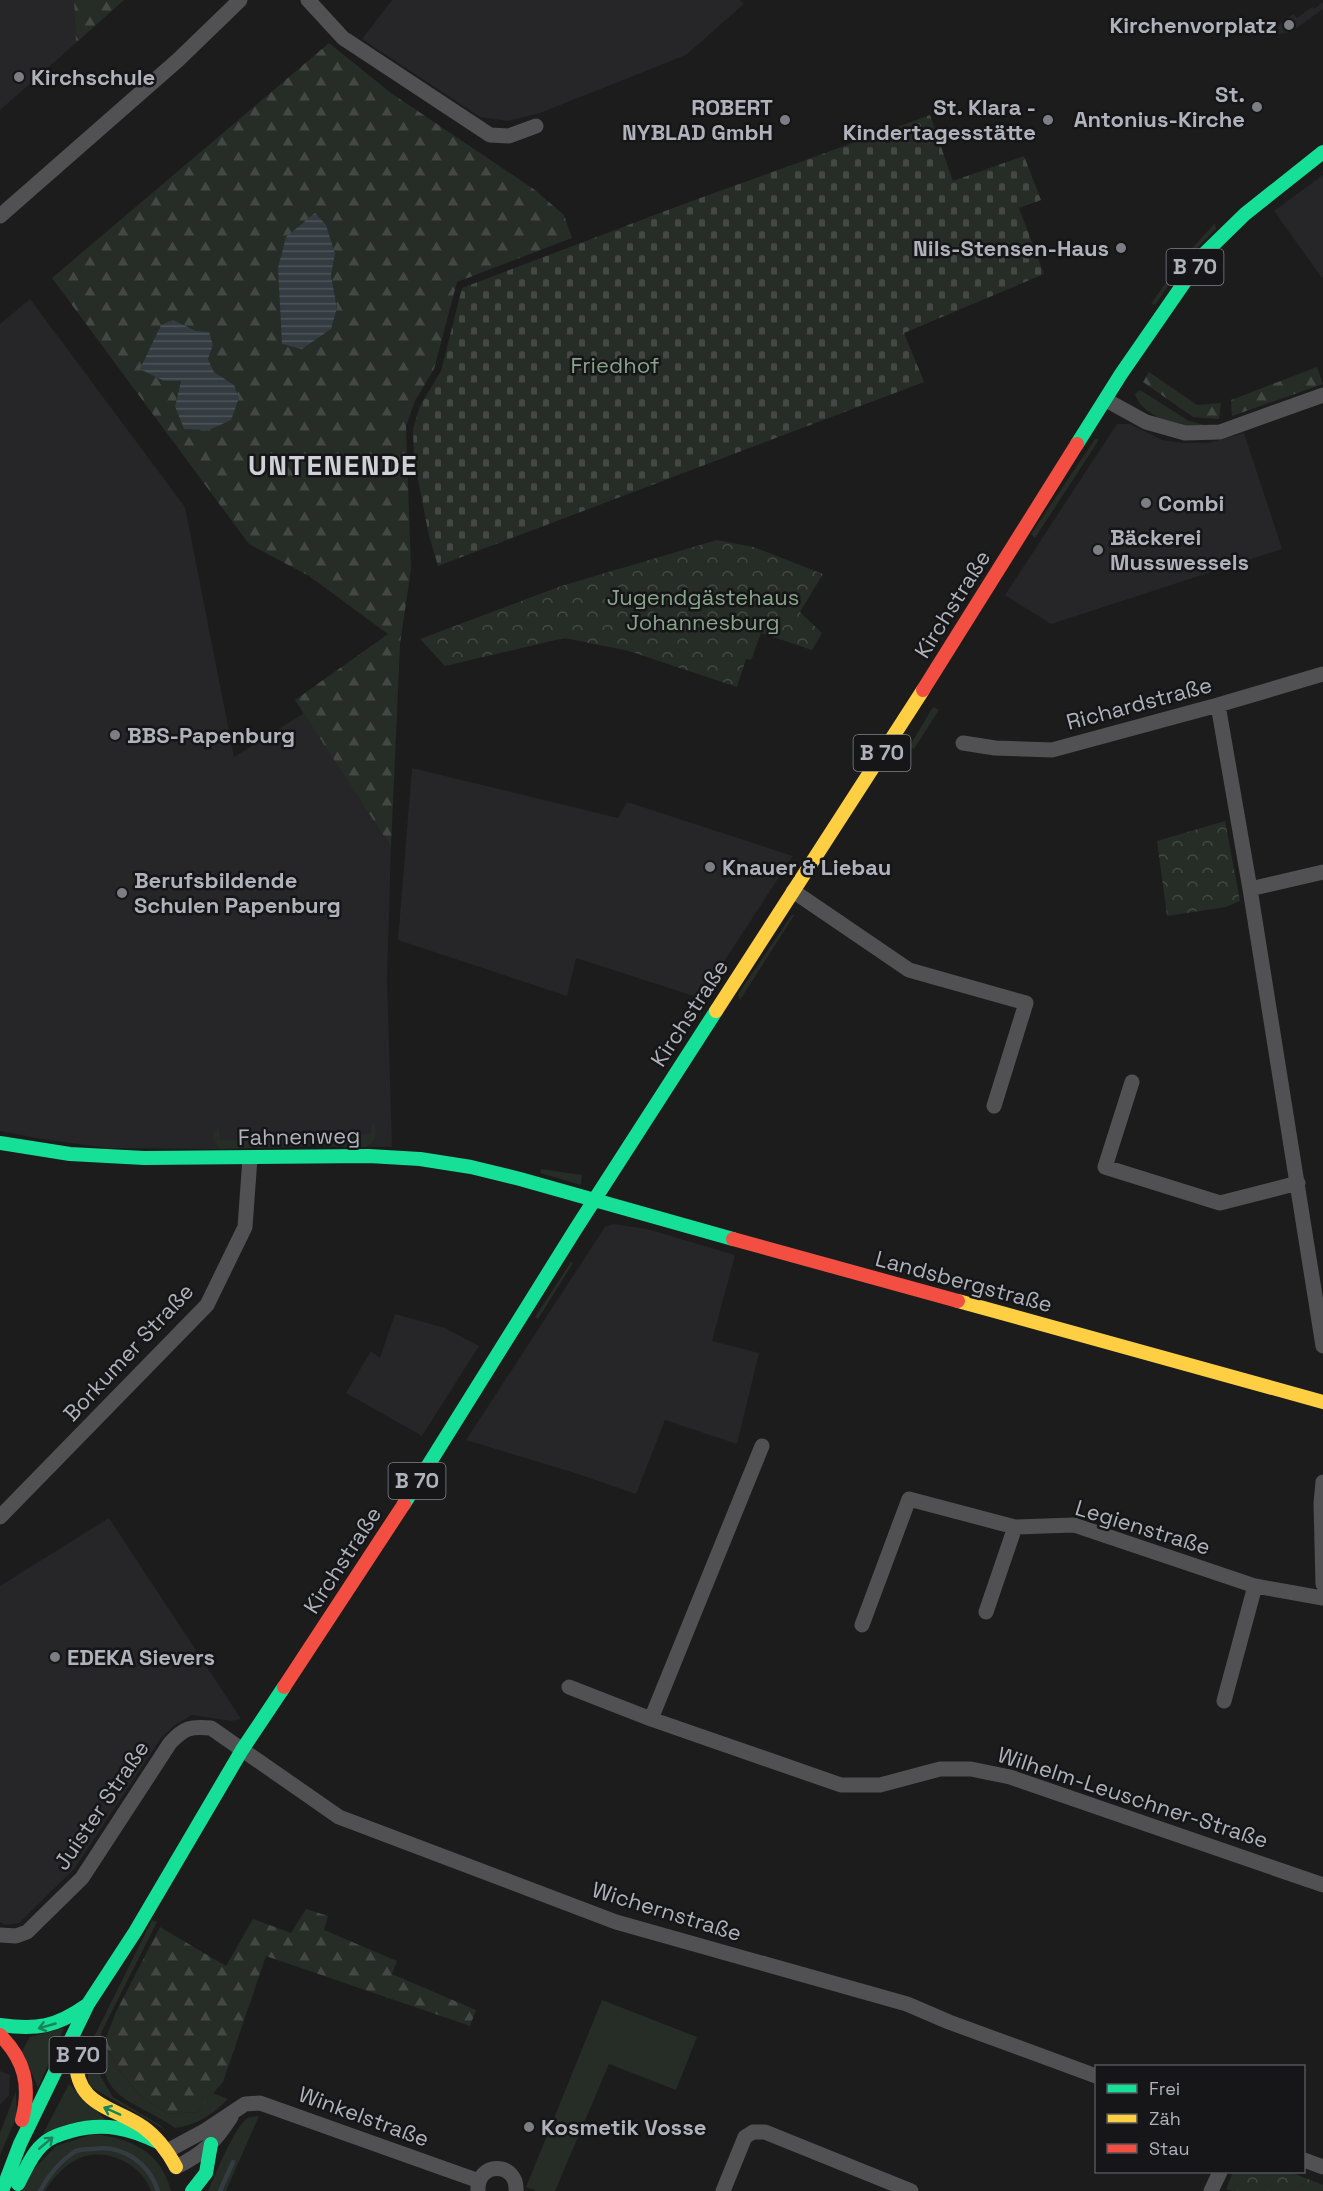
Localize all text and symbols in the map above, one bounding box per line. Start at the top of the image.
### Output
place label: Kirchenvorplatz [1110,11,1277,39]
marker: Kirchenvorplatz [1282,18,1296,32]
place label: Kirchschule [31,63,155,91]
marker: Kirchschule [12,70,26,84]
place label: St. Antonius-Kirche [1074,80,1245,133]
place label: ROBERT NYBLAD GmbH [622,93,773,146]
place label: St. Klara - Kindertagesstätte [843,93,1036,146]
marker: St. Antonius-Kirche [1250,100,1264,114]
marker: ROBERT NYBLAD GmbH [778,113,792,127]
marker: St. Klara - Kindertagesstätte [1041,113,1055,127]
place label: Nils-Stensen-Haus [913,234,1109,262]
marker: Nils-Stensen-Haus [1114,241,1128,255]
road number: B 70 [1166,249,1224,285]
park label: Friedhof [570,351,660,379]
district label: UNTENENDE [248,447,418,483]
place label: Combi [1158,489,1224,517]
marker: Combi [1139,496,1153,510]
place label: Bäckerei Musswessels [1110,523,1249,576]
marker: Bäckerei Musswessels [1091,543,1105,557]
street label: Kirchstraße [908,545,996,663]
park label: Jugendgästehaus Johannesburg [607,583,799,636]
street label: Richardstraße [1063,670,1215,736]
place label: BBS-Papenburg [127,721,295,749]
marker: BBS-Papenburg [108,728,122,742]
road number: B 70 [854,735,910,771]
place label: Knauer & Liebau [722,853,891,881]
marker: Knauer & Liebau [703,860,717,874]
place label: Berufsbildende Schulen Papenburg [134,866,341,919]
marker: Berufsbildende Schulen Papenburg [115,886,129,900]
street label: Kirchstraße [644,954,734,1072]
street label: Fahnenweg [238,1121,360,1151]
street label: Landsbergstraße [872,1244,1056,1318]
street label: Borkumer Straße [57,1277,199,1427]
road number: B 70 [388,1463,446,1499]
street label: Legienstraße [1072,1493,1214,1561]
street label: Kirchstraße [297,1501,387,1619]
place label: EDEKA Sievers [67,1643,215,1671]
marker: EDEKA Sievers [48,1650,62,1664]
street label: Juister Straße [47,1735,155,1875]
street label: Wilhelm-Leuschner-Straße [994,1740,1272,1854]
street label: Wichernstraße [589,1875,745,1947]
one-way arrow [38,2021,57,2032]
road number: B 70 [50,2037,106,2073]
legend [1095,2065,1305,2173]
text: Frei [1149,2077,1180,2100]
street label: Winkelstraße [295,2079,433,2153]
one-way arrow [104,2104,122,2116]
text: Zäh [1149,2107,1181,2130]
place label: Kosmetik Vosse [541,2113,706,2141]
marker: Kosmetik Vosse [522,2120,536,2134]
one-way arrow [38,2136,53,2150]
text: Stau [1149,2137,1189,2160]

